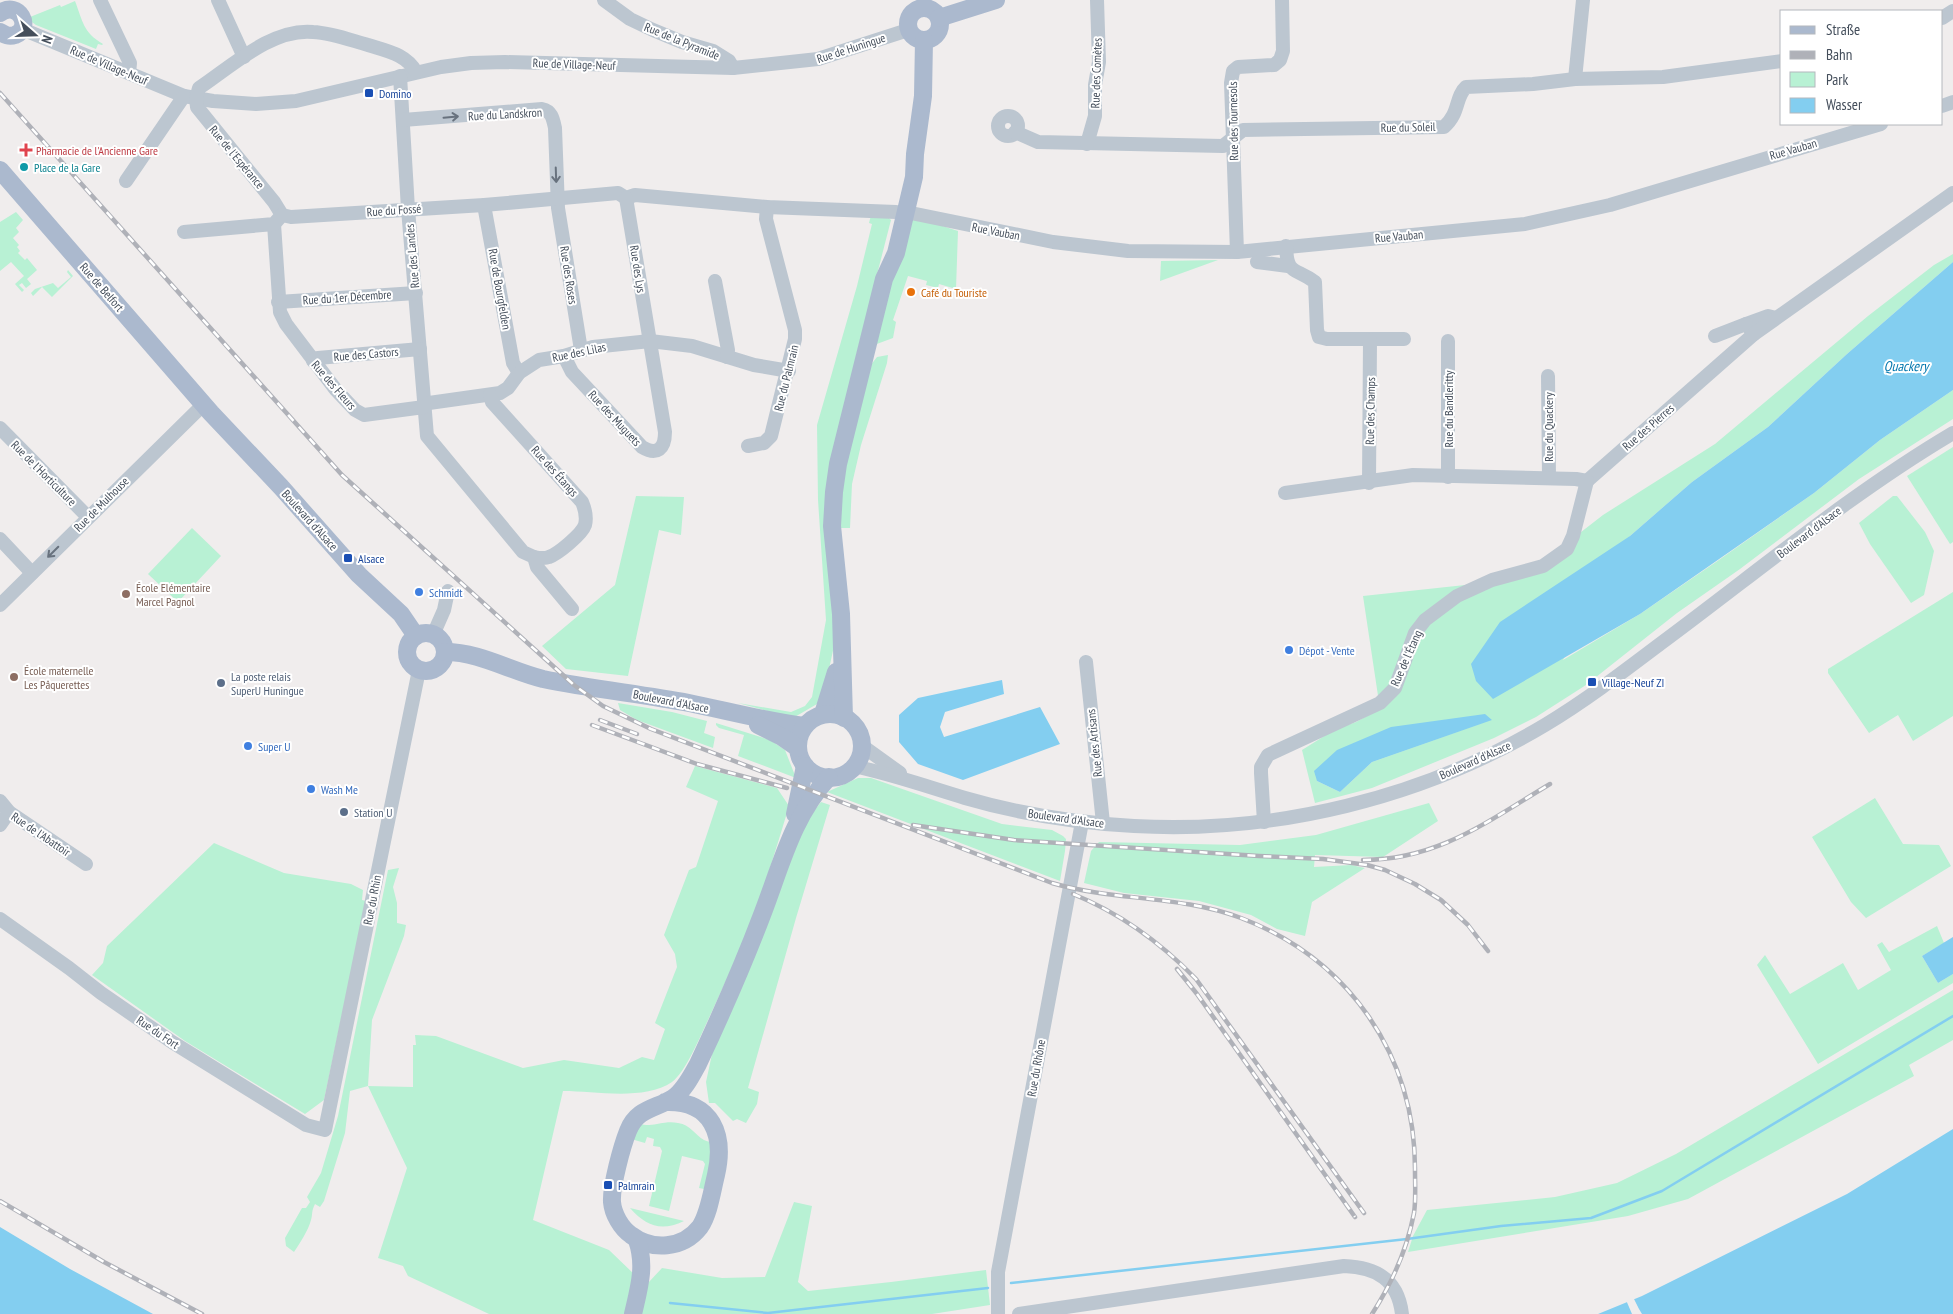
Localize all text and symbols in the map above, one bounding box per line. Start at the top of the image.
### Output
north arrow [10,10,60,60]
legend [1780,10,1943,125]
street label: Rue de la Pyramide [642,19,722,63]
text: Straße [1826,20,1860,39]
street label: Rue de Huningue [815,30,887,66]
text: N [37,33,57,46]
street label: Rue des Comètes [1087,37,1105,109]
street label: Rue de Village-Neuf [68,42,151,88]
text: Bahn [1826,45,1852,64]
street label: Rue de Village-Neuf [532,55,617,73]
text: Park [1826,70,1848,89]
street label: Rue des Tournesols [1225,81,1241,161]
place label: Domino [379,86,411,101]
marker: Domino [363,87,375,99]
text: Wasser [1826,95,1863,114]
street label: Rue du Landskron [468,105,542,123]
one-way arrow [443,112,459,121]
street label: Rue du Soleil [1380,119,1436,135]
street label: Rue de l'Espérance [206,122,268,192]
street label: Rue Vauban [1768,135,1818,163]
place label: Pharmacie de l'Ancienne Gare [36,143,158,158]
marker: Pharmacie de l'Ancienne Gare [20,144,32,156]
place label: Place de la Gare [34,160,100,175]
marker: Place de la Gare [18,161,30,173]
one-way arrow [552,166,561,182]
street label: Rue du Fossé [366,201,422,219]
street label: Rue Vauban [971,219,1021,243]
street label: Rue des Landes [402,223,422,289]
street label: Rue Vauban [1374,226,1424,246]
street label: Rue des Lys [627,244,649,294]
street label: Rue des Roses [557,245,581,305]
street label: Rue de Bourgfelden [486,247,514,331]
street label: Rue de Belfort [77,260,128,315]
place label: Café du Touriste [921,285,987,300]
street label: Rue du 1er Décembre [302,286,392,308]
marker: Café du Touriste [905,286,917,298]
street label: Rue des Lilas [551,339,607,365]
street label: Rue du Palmrain [771,343,801,413]
street label: Rue des Castors [333,344,399,364]
street label: Rue des Fleurs [308,357,360,413]
water label: Quackery [1884,357,1930,375]
street label: Rue du Bandleritty [1441,370,1456,448]
street label: Rue des Champs [1362,377,1378,445]
street label: Rue des Muguets [585,387,645,449]
street label: Rue du Quackery [1541,392,1556,462]
street label: Rue des Pierres [1619,400,1677,454]
street label: Rue de l'Horticulture [8,437,80,509]
street label: Rue des Étangs [528,443,582,499]
street label: Rue de Mulhouse [70,473,132,535]
street label: Boulevard d'Alsace [279,487,341,554]
street label: Boulevard d'Alsace [1774,503,1844,561]
one-way arrow [47,545,59,558]
place label: Alsace [358,551,384,566]
marker: Alsace [342,552,354,564]
place label: École Elémentaire Marcel Pagnol [136,580,211,609]
place label: Schmidt [429,585,463,600]
marker: Schmidt [413,586,425,598]
marker: École Elémentaire Marcel Pagnol [120,588,132,600]
street label: Rue de l'Étang [1387,628,1425,688]
place label: Dépot - Vente [1299,643,1355,658]
marker: Dépot - Vente [1283,644,1295,656]
place label: École maternelle Les Pâquerettes [24,663,94,692]
place label: La poste relais SuperU Huningue [231,669,304,698]
marker: École maternelle Les Pâquerettes [8,671,20,683]
place label: Village-Neuf ZI [1601,675,1664,690]
marker: Village-Neuf ZI [1586,676,1598,688]
marker: La poste relais SuperU Huningue [215,677,227,689]
street label: Boulevard d'Alsace [632,686,710,716]
street label: Rue des Artisans [1083,708,1105,778]
street label: Boulevard d'Alsace [1437,738,1513,782]
place label: Super U [258,739,291,754]
marker: Super U [242,740,254,752]
place label: Wash Me [321,782,358,797]
marker: Wash Me [305,783,317,795]
place label: Station U [354,805,392,820]
street label: Boulevard d'Alsace [1027,805,1105,831]
marker: Station U [338,806,350,818]
street label: Rue de l'Abattoir [9,809,74,860]
street label: Rue du Rhin [360,874,384,926]
street label: Rue du Fort [134,1012,183,1052]
street label: Rue du Rhône [1024,1038,1048,1098]
place label: Palmrain [618,1178,654,1193]
marker: Palmrain [602,1179,614,1191]

